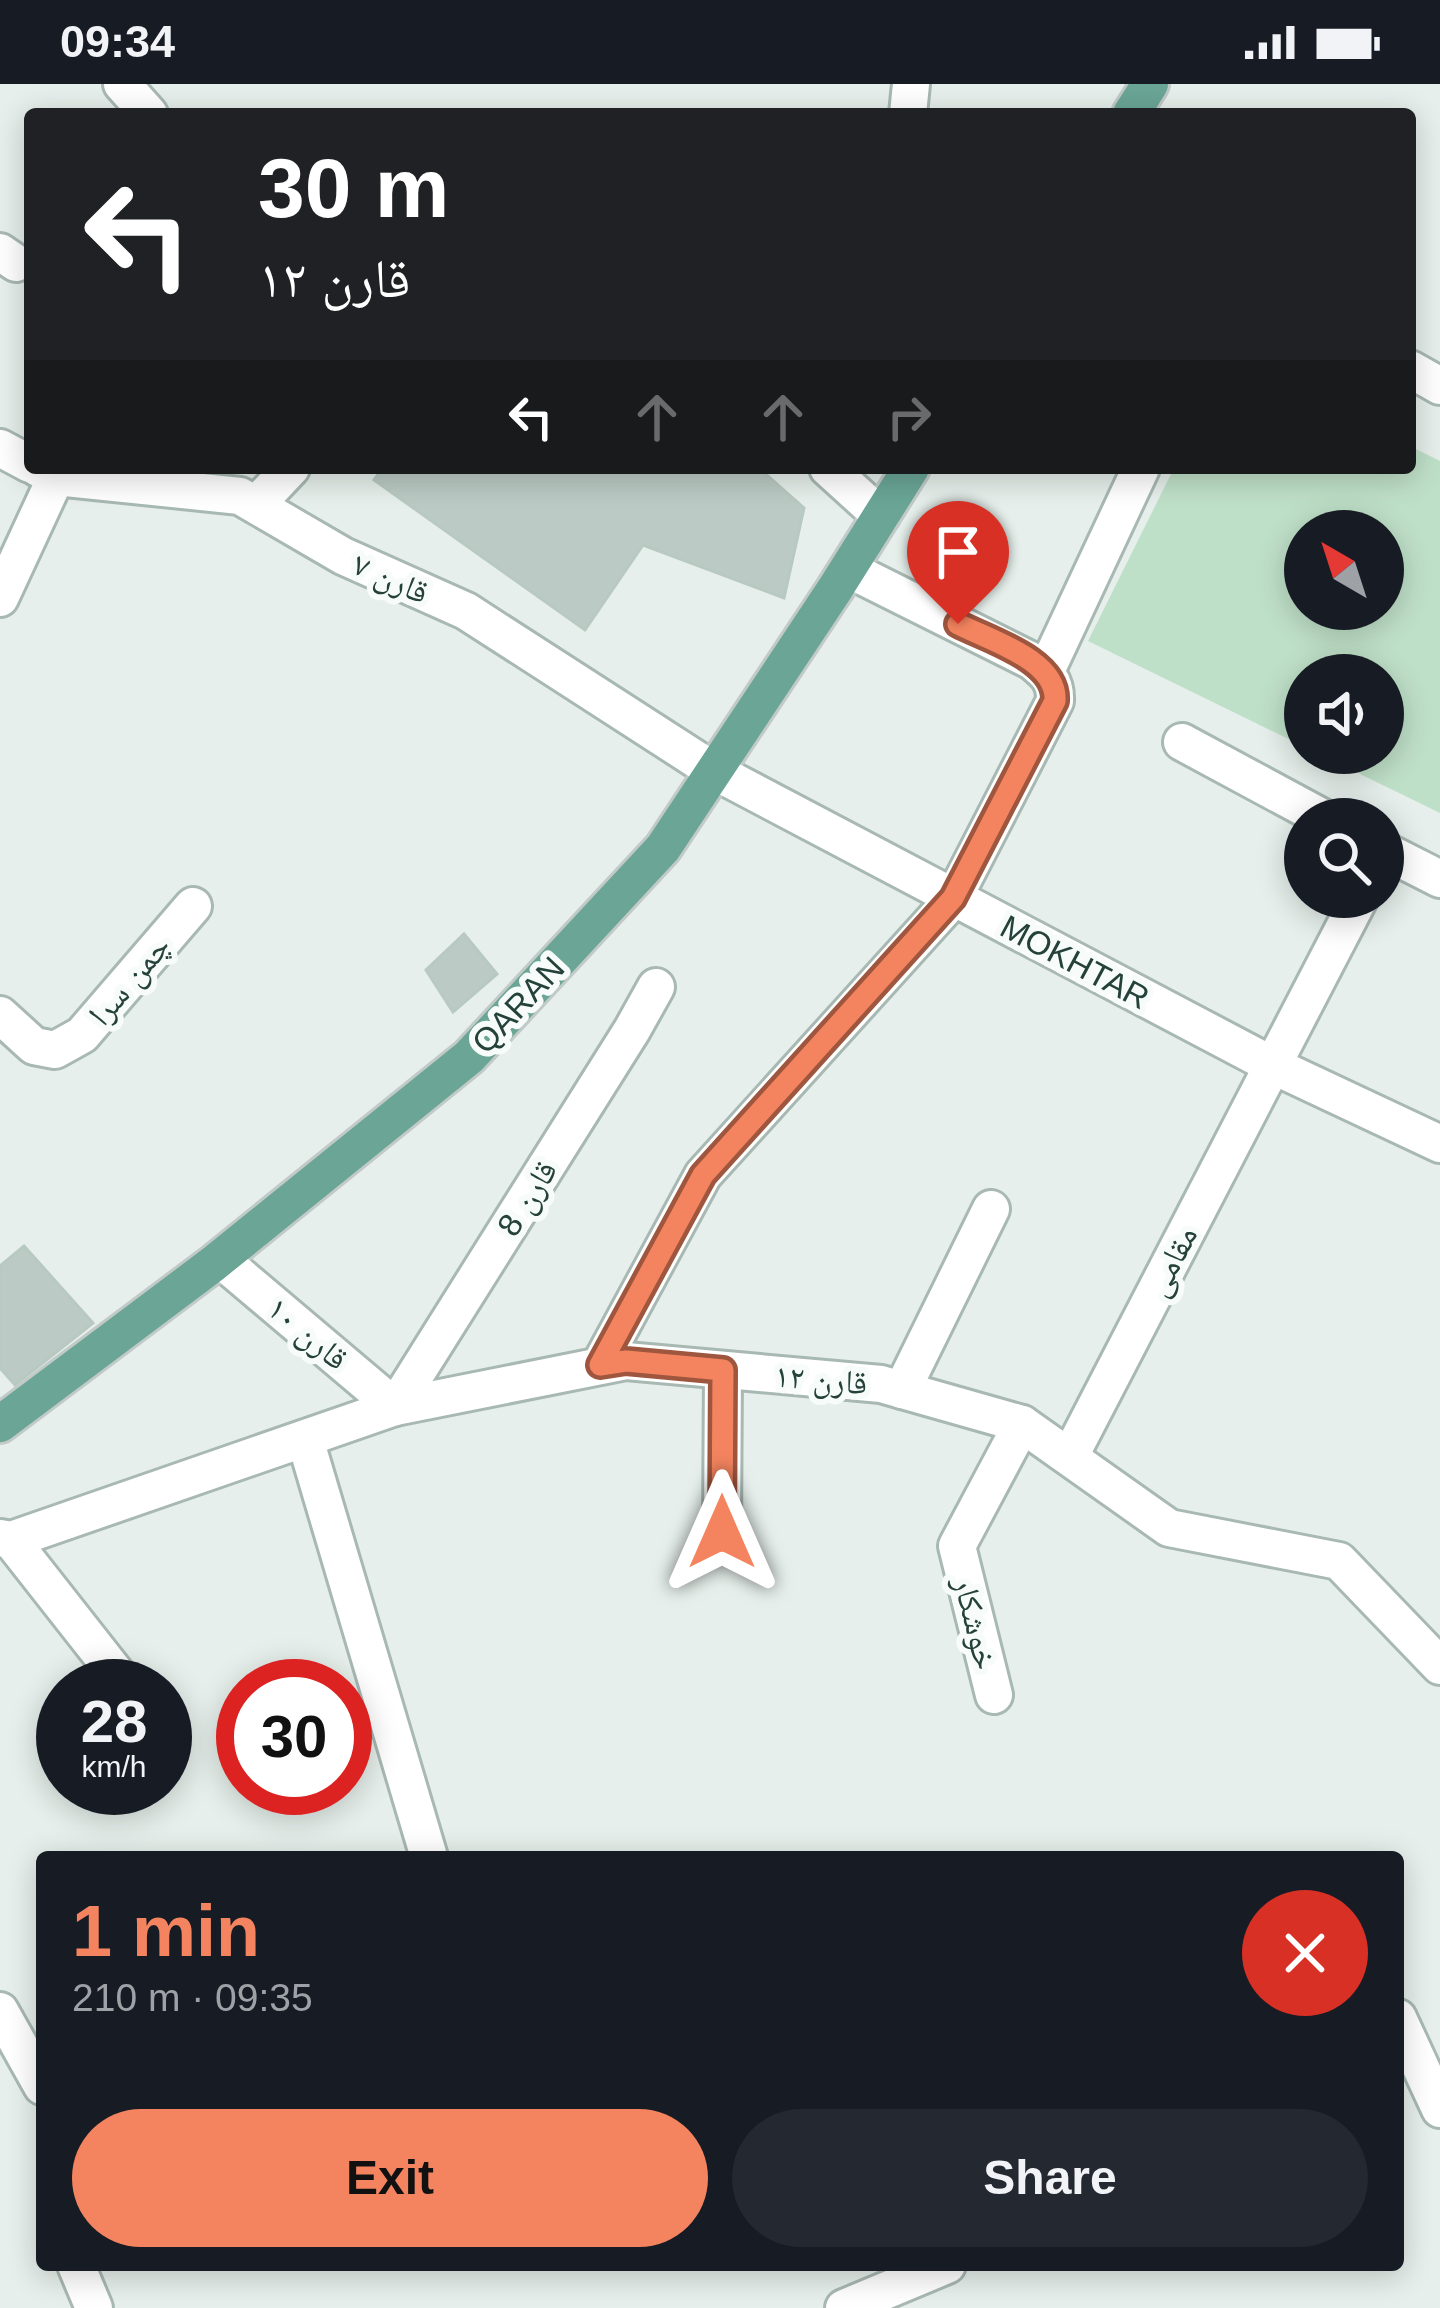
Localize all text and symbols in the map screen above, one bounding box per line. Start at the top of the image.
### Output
text: 09:34 [60,16,175,67]
text: 30 m [258,141,449,235]
icon: left [60,156,216,312]
text: قارن ۱۲ [258,248,410,308]
icon: left [498,384,564,450]
icon: ahead [624,384,690,450]
icon: ahead [750,384,816,450]
icon: right [876,384,942,450]
pin [907,501,1009,624]
north arrow [1284,510,1404,630]
map controls [1284,510,1404,918]
icon: arrive [925,519,991,585]
street label: قارن ٧ [347,545,434,613]
button: sound [1284,654,1404,774]
button: search [1284,798,1404,918]
street label: MOKHTAR [995,908,1155,1016]
street label: چمن سرا [81,928,179,1034]
street label: QARAN [464,949,572,1061]
street label: قارن 8 [490,1153,566,1244]
street label: مقامی [1138,1220,1206,1303]
street label: قارن ١٠ [259,1289,356,1379]
street label: قارن ۱۲ [773,1357,869,1403]
position arrow [659,1469,785,1595]
street label: خوشکار [946,1572,1005,1673]
speed limit sign: 30 [216,1659,372,1815]
text: 28 [81,1688,147,1755]
text: km/h [81,1750,147,1783]
button: close [1242,1890,1368,2016]
text: 1 min [72,1891,260,1971]
text: 210 m · 09:35 [72,1976,313,2019]
button: Exit [72,2109,708,2247]
button: Share [732,2109,1368,2247]

